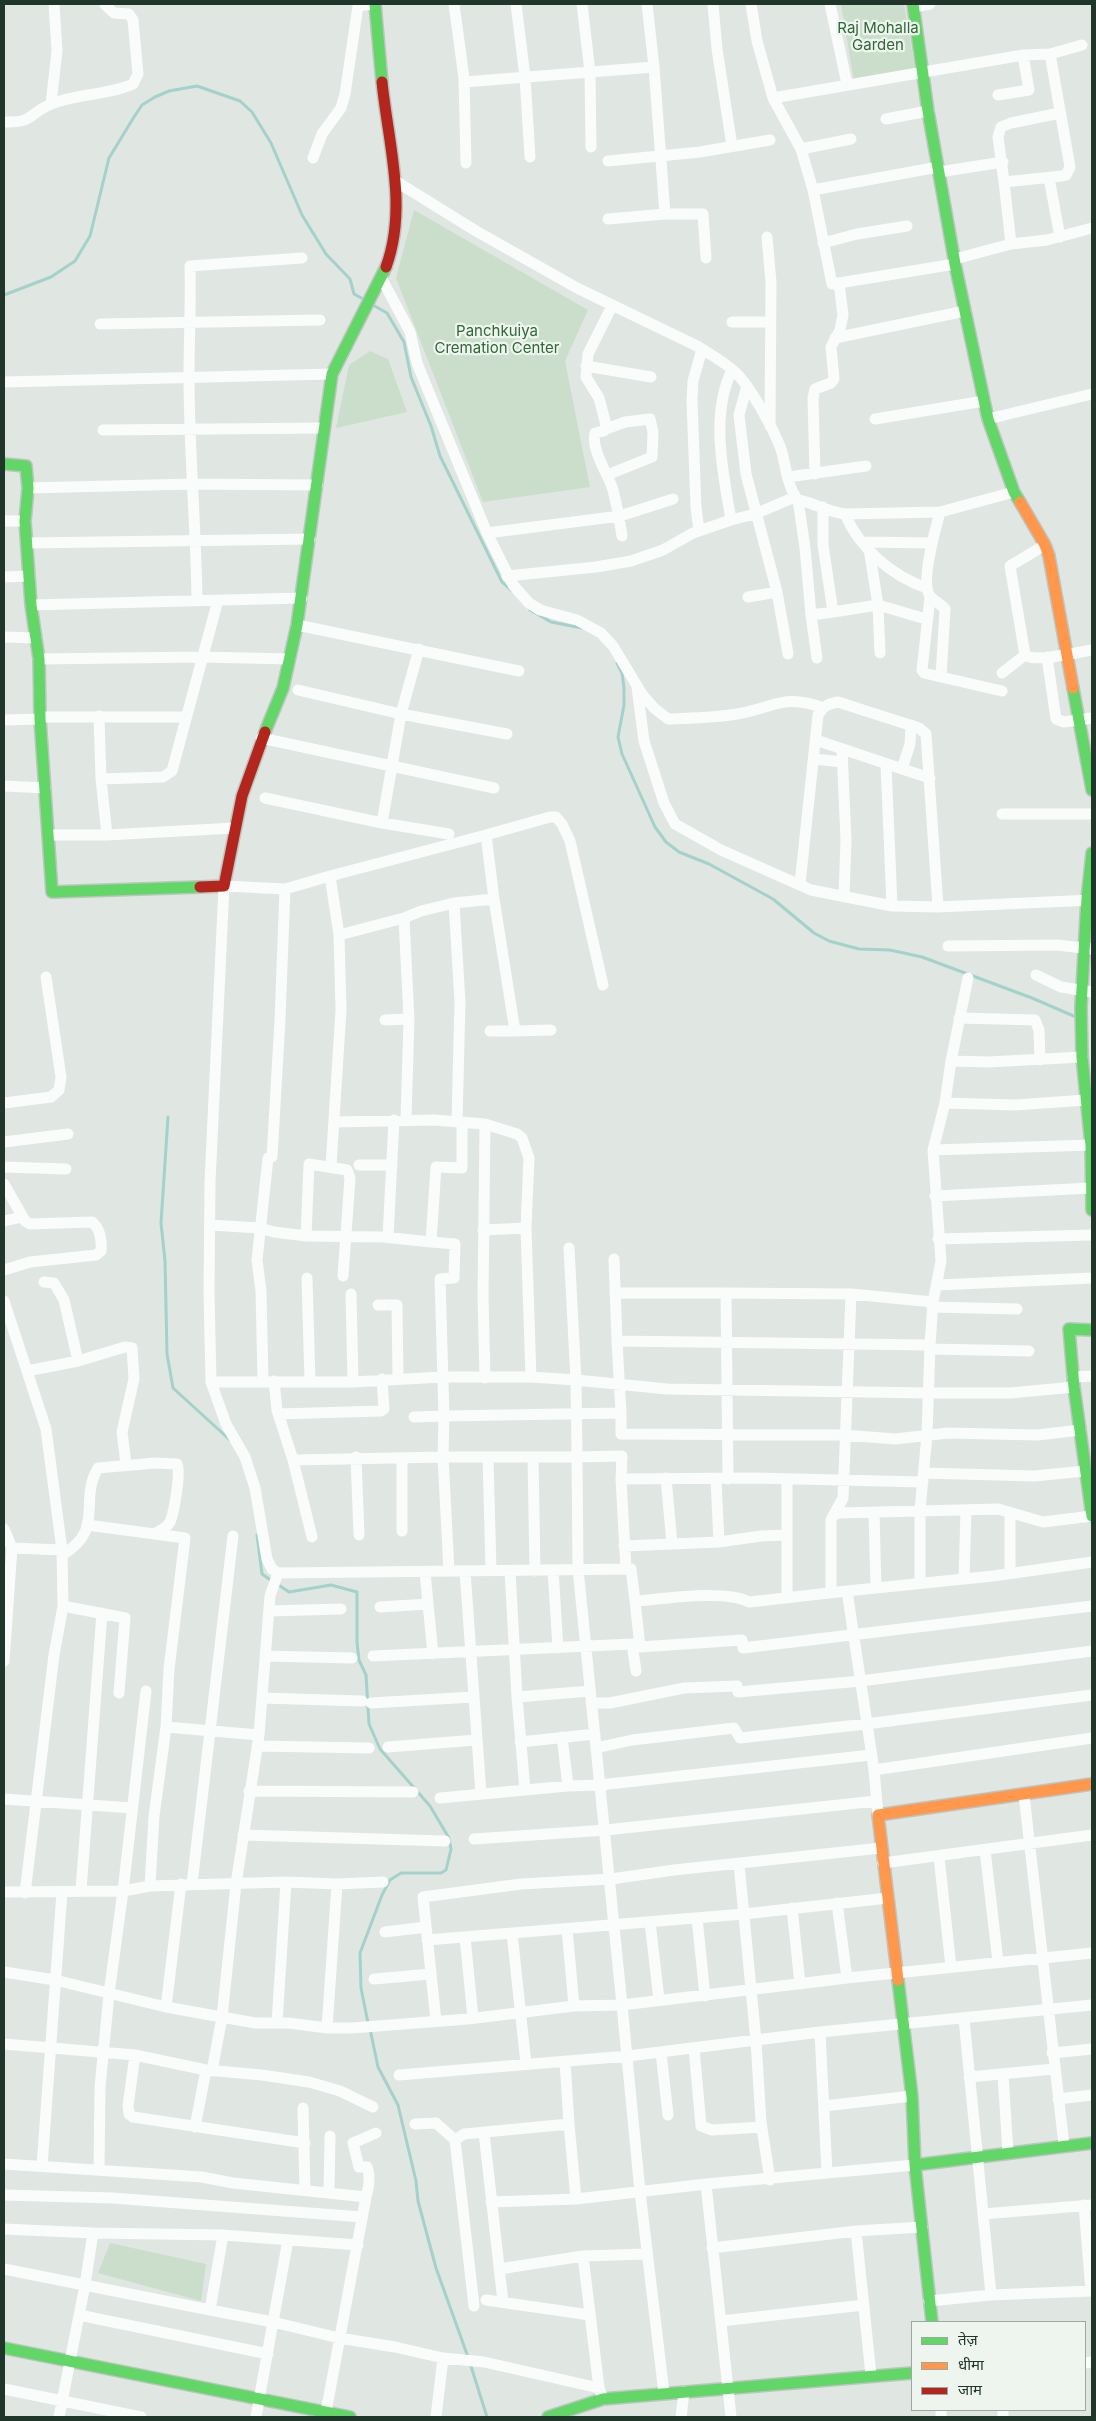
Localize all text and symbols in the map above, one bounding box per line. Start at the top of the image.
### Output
park label: Raj Mohalla Garden [837,19,919,54]
park label: Panchkuiya Cremation Center [435,322,559,357]
legend [911,2321,1086,2411]
text: तेज़ [958,2330,978,2349]
text: धीमा [958,2355,984,2374]
text: जाम [958,2380,982,2399]

